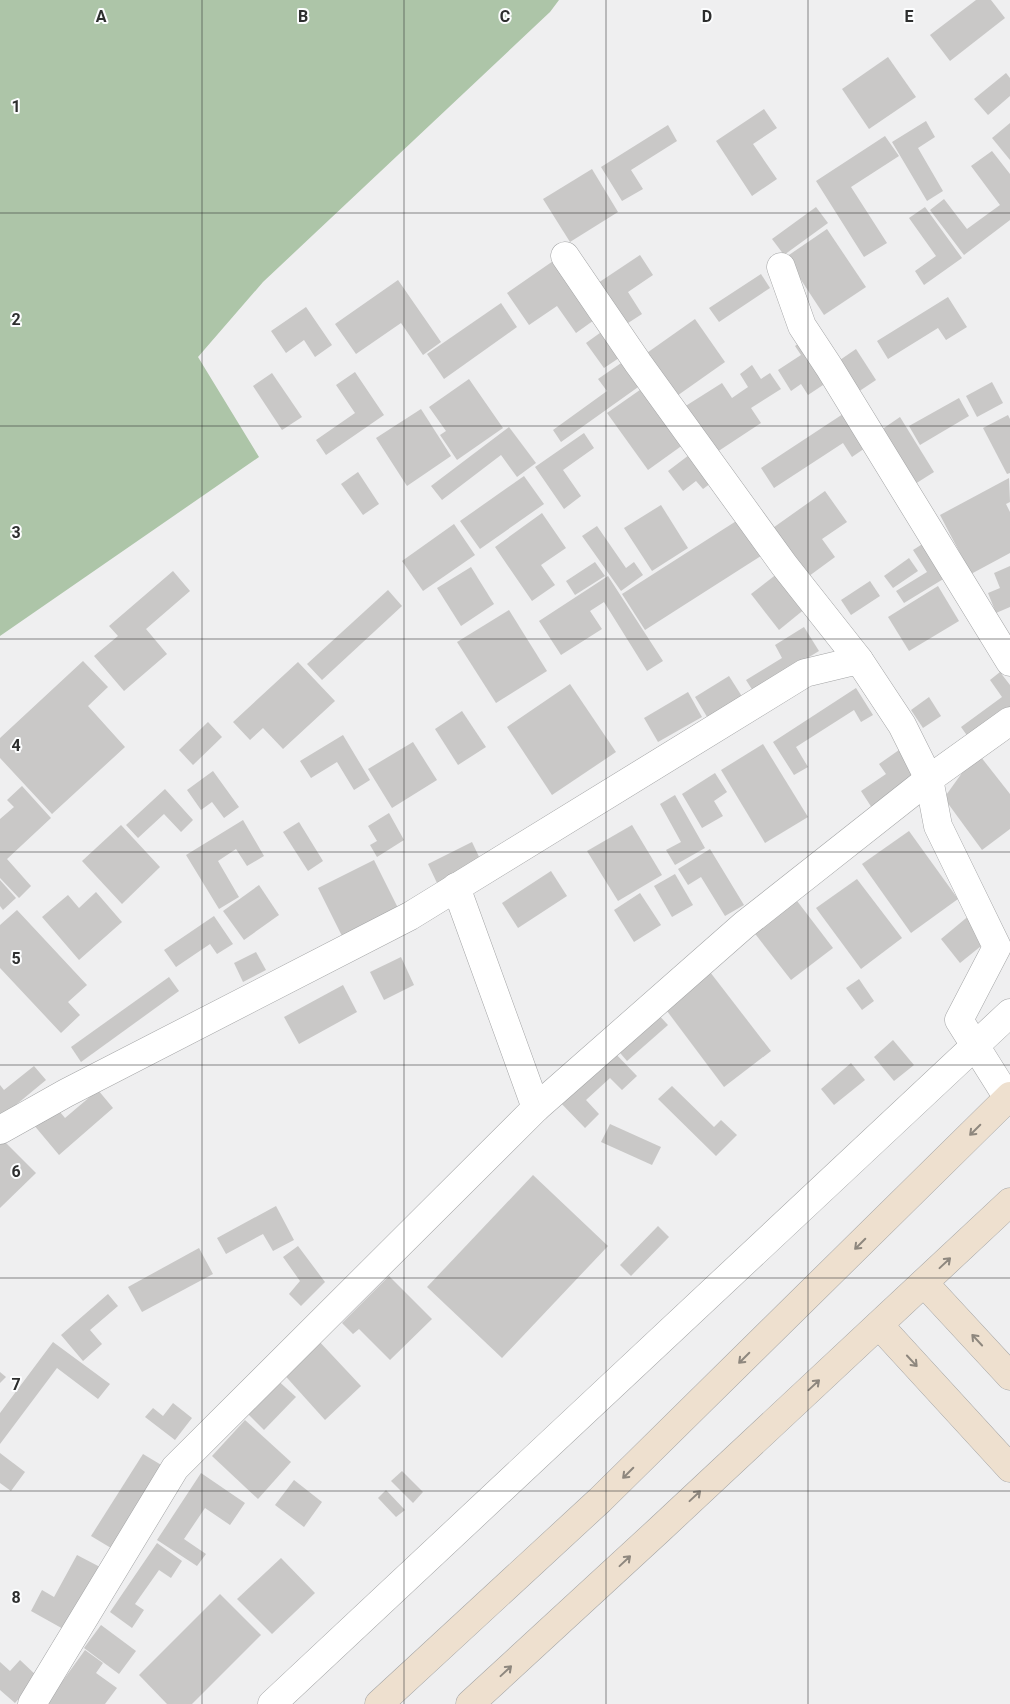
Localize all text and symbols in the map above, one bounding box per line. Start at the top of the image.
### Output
text: A [96,7,107,26]
text: B [298,7,308,26]
text: C [500,7,510,26]
text: D [702,7,712,26]
text: E [905,7,914,26]
text: 1 [11,97,21,116]
text: 2 [11,310,21,329]
text: 3 [11,523,21,542]
text: 4 [11,736,21,755]
text: 5 [11,949,21,968]
one-way arrow [969,1124,981,1136]
text: 6 [11,1162,21,1181]
one-way arrow [853,1238,866,1250]
one-way arrow [939,1257,952,1269]
one-way arrow [971,1334,983,1346]
one-way arrow [738,1352,750,1364]
one-way arrow [906,1354,917,1367]
text: 7 [11,1375,21,1394]
one-way arrow [807,1380,820,1391]
one-way arrow [623,1466,635,1478]
one-way arrow [688,1491,701,1503]
one-way arrow [619,1555,632,1567]
text: 8 [11,1588,21,1607]
one-way arrow [499,1665,512,1677]

